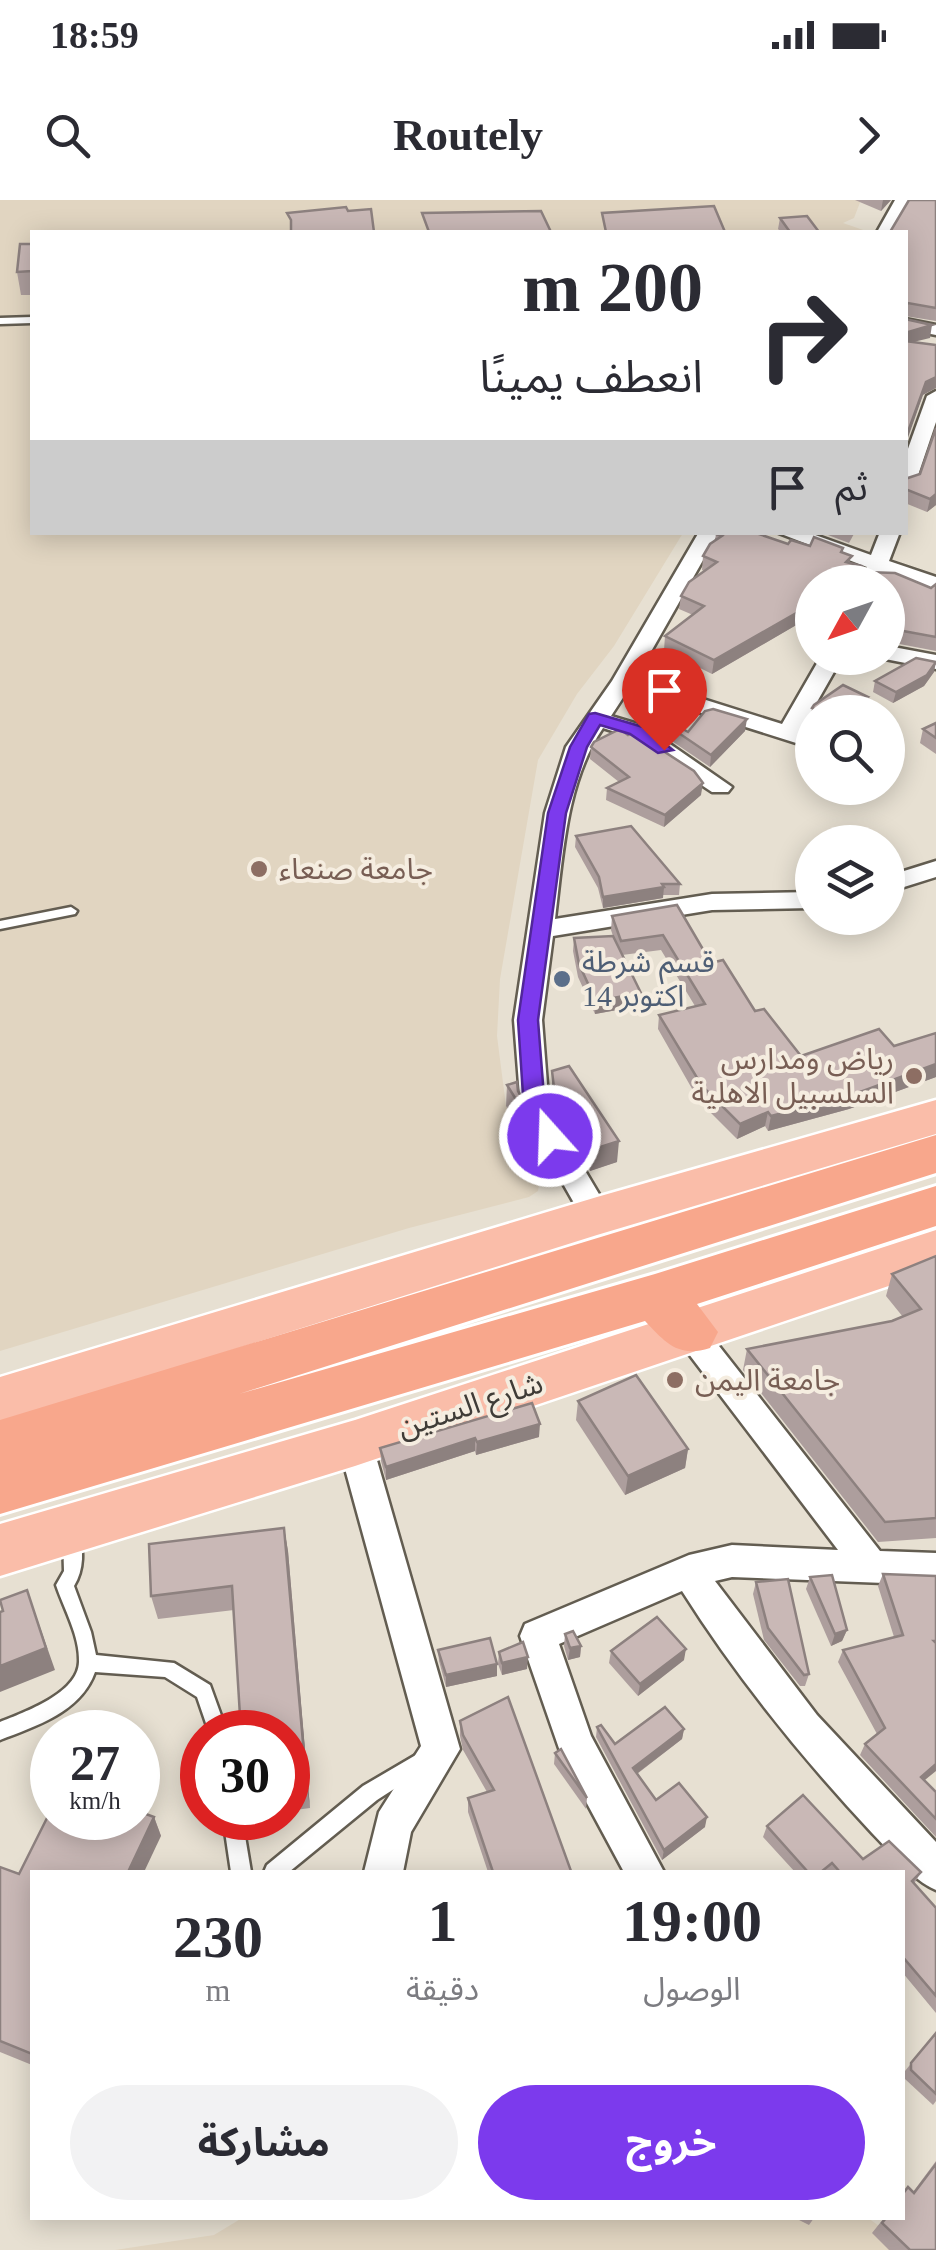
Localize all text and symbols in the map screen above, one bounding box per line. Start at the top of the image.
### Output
text: 18:59 [50,14,139,56]
icon: search [40,108,95,163]
icon: forward [841,108,896,163]
text: Routely [393,110,543,160]
text: 200 m [522,249,703,326]
icon: right [738,270,868,400]
text: انعطف يمينًا [479,352,703,402]
icon: arrive [760,460,815,515]
text: ثم [835,466,868,508]
north arrow [795,565,905,675]
map controls [795,565,905,935]
pin [622,648,707,751]
icon: arrive [637,663,692,718]
button: search [795,695,905,805]
button: layers [795,825,905,935]
place label: جامعة صنعاء [279,852,433,885]
marker: جامعة صنعاء [248,858,270,880]
place label: قسم شرطة 14 اكتوبر [582,945,715,1013]
marker: قسم شرطة 14 اكتوبر [551,968,573,990]
place label: رياض ومدارس السلسبيل الاهلية [692,1042,894,1110]
marker: رياض ومدارس السلسبيل الاهلية [903,1065,925,1087]
position arrow [498,1084,602,1188]
place label: جامعة اليمن [695,1363,840,1397]
street label: شارع الستين [393,1366,548,1449]
marker: جامعة اليمن [664,1369,686,1391]
speed limit sign: 30 [180,1710,310,1840]
text: 27 [70,1735,120,1791]
text: km/h [69,1787,121,1814]
text: 1 [428,1888,458,1954]
text: 19:00 [622,1888,762,1954]
text: 230 [173,1904,263,1970]
text: دقيقة [406,1971,479,2007]
text: الوصول [643,1971,741,2007]
text: m [206,1972,231,2008]
button: مشاركة [70,2085,458,2200]
button: خروج [478,2085,865,2200]

